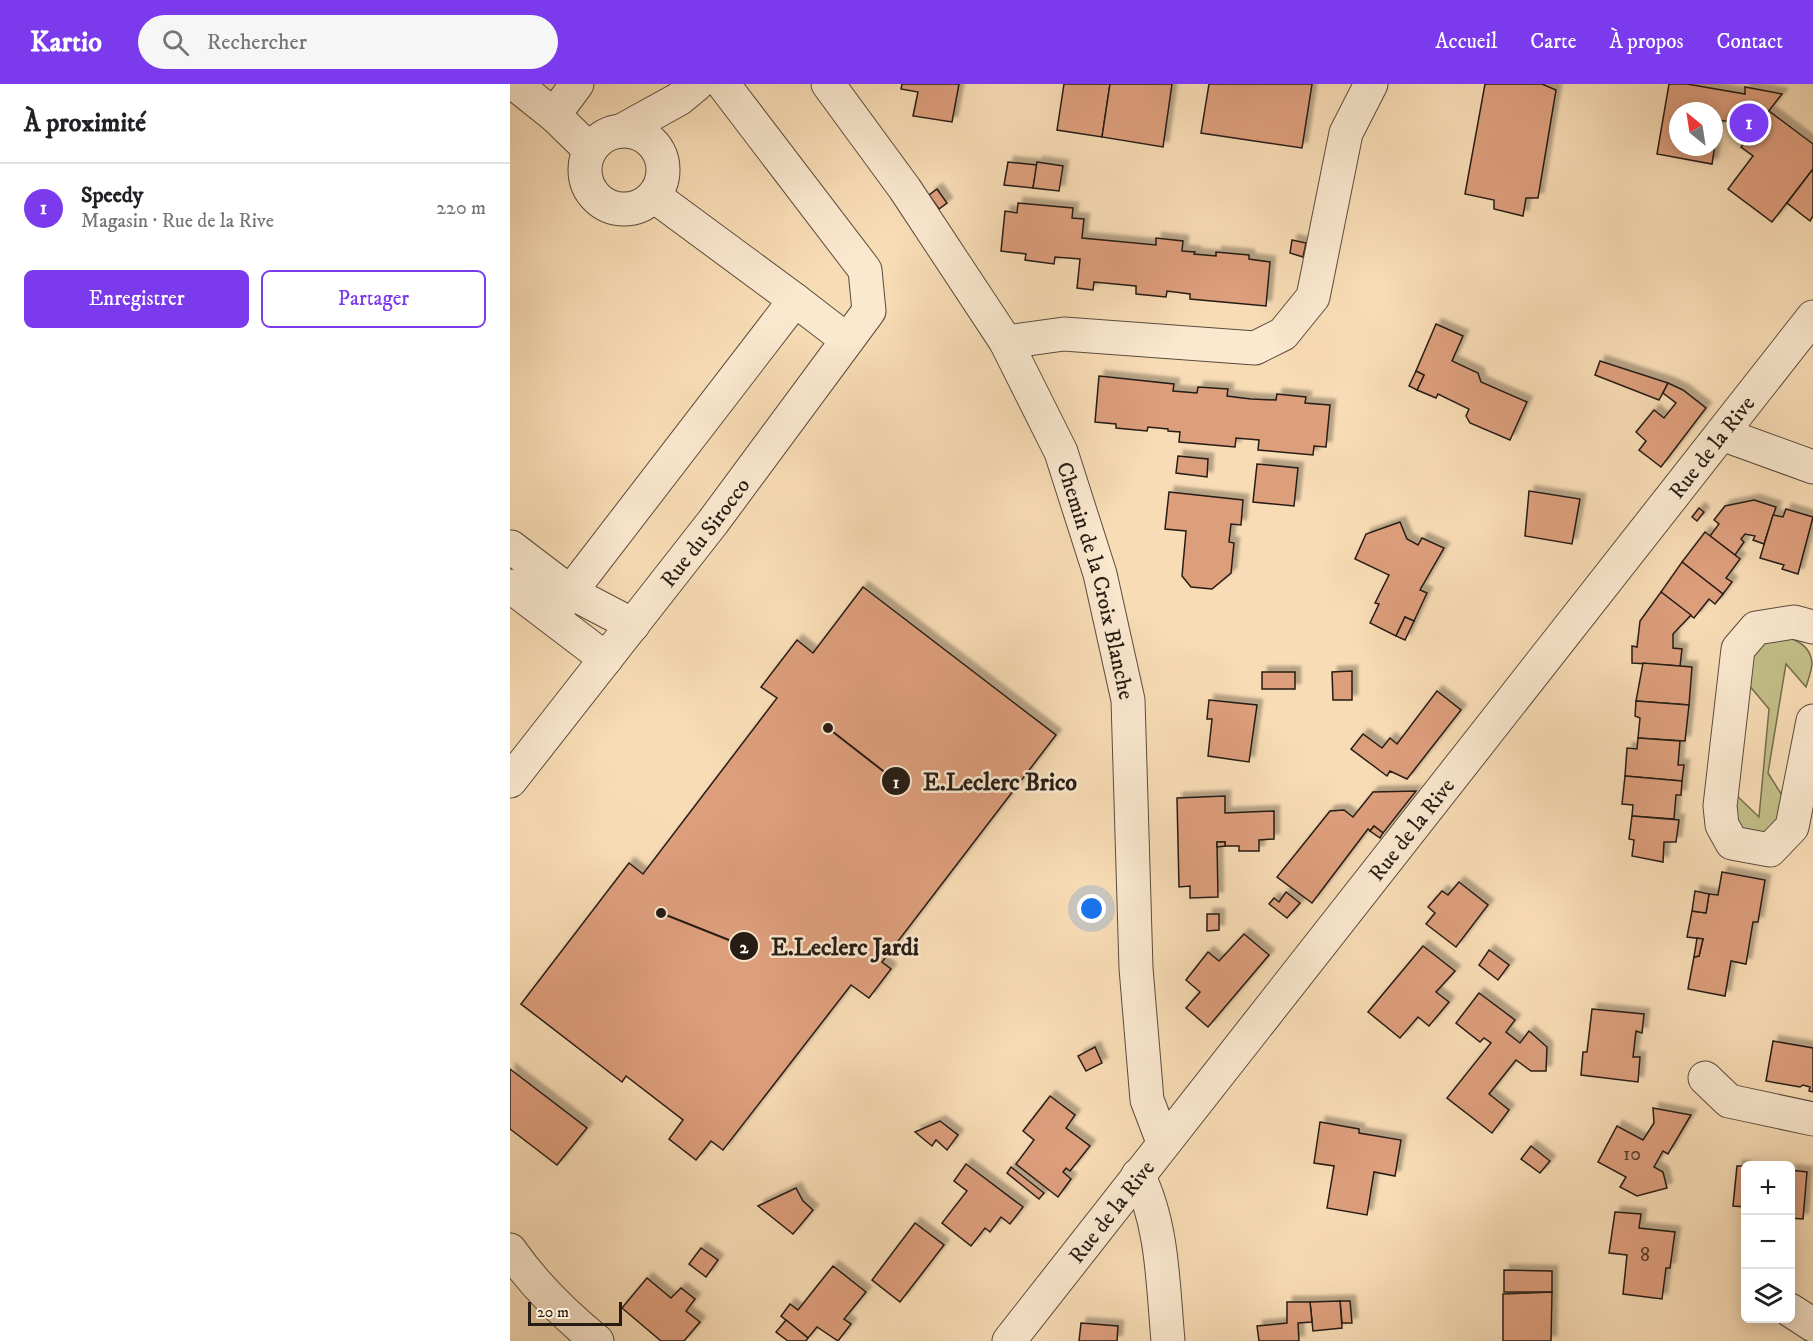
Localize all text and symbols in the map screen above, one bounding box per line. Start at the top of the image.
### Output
search box [138,15,558,69]
text: Kartio [30,25,102,60]
icon: search [159,26,192,59]
text: Rechercher [207,29,307,56]
text: Accueil [1435,29,1497,55]
text: Carte [1530,29,1576,55]
text: À propos [1609,29,1684,55]
text: Contact [1717,29,1783,55]
pin: 1 [1730,100,1768,146]
north arrow [1669,102,1723,156]
text: À proximité [24,107,146,140]
text: Speedy [81,182,143,209]
text: 1 [40,196,47,221]
text: 220 m [436,196,486,221]
text: Magasin · Rue de la Rive [81,209,274,234]
button: Enregistrer [24,270,249,328]
button: Partager [261,270,486,328]
street label: Rue de la Rive [1664,391,1761,505]
street label: Chemin de la Croix Blanche [1050,459,1139,702]
street label: Rue du Sirocco [655,473,756,593]
callout: E.Leclerc Brico [881,760,1089,802]
text: E.Leclerc Brico [923,768,1077,798]
text: 1 [893,772,900,794]
street label: Rue de la Rive [1363,773,1461,887]
your location [1077,894,1106,923]
callout: E.Leclerc Jardi [729,925,931,967]
text: E.Leclerc Jardi [771,933,919,963]
text: 2 [740,937,750,959]
house number: 10 [1623,1142,1641,1167]
street label: Rue de la Rive [1063,1155,1161,1269]
map controls [1741,1161,1795,1323]
button: + [1741,1161,1795,1215]
button: − [1741,1215,1795,1269]
house number: 8 [1640,1243,1650,1268]
button: layers [1741,1269,1795,1323]
scale bar [528,1299,622,1326]
text: 20 m [537,1302,569,1322]

